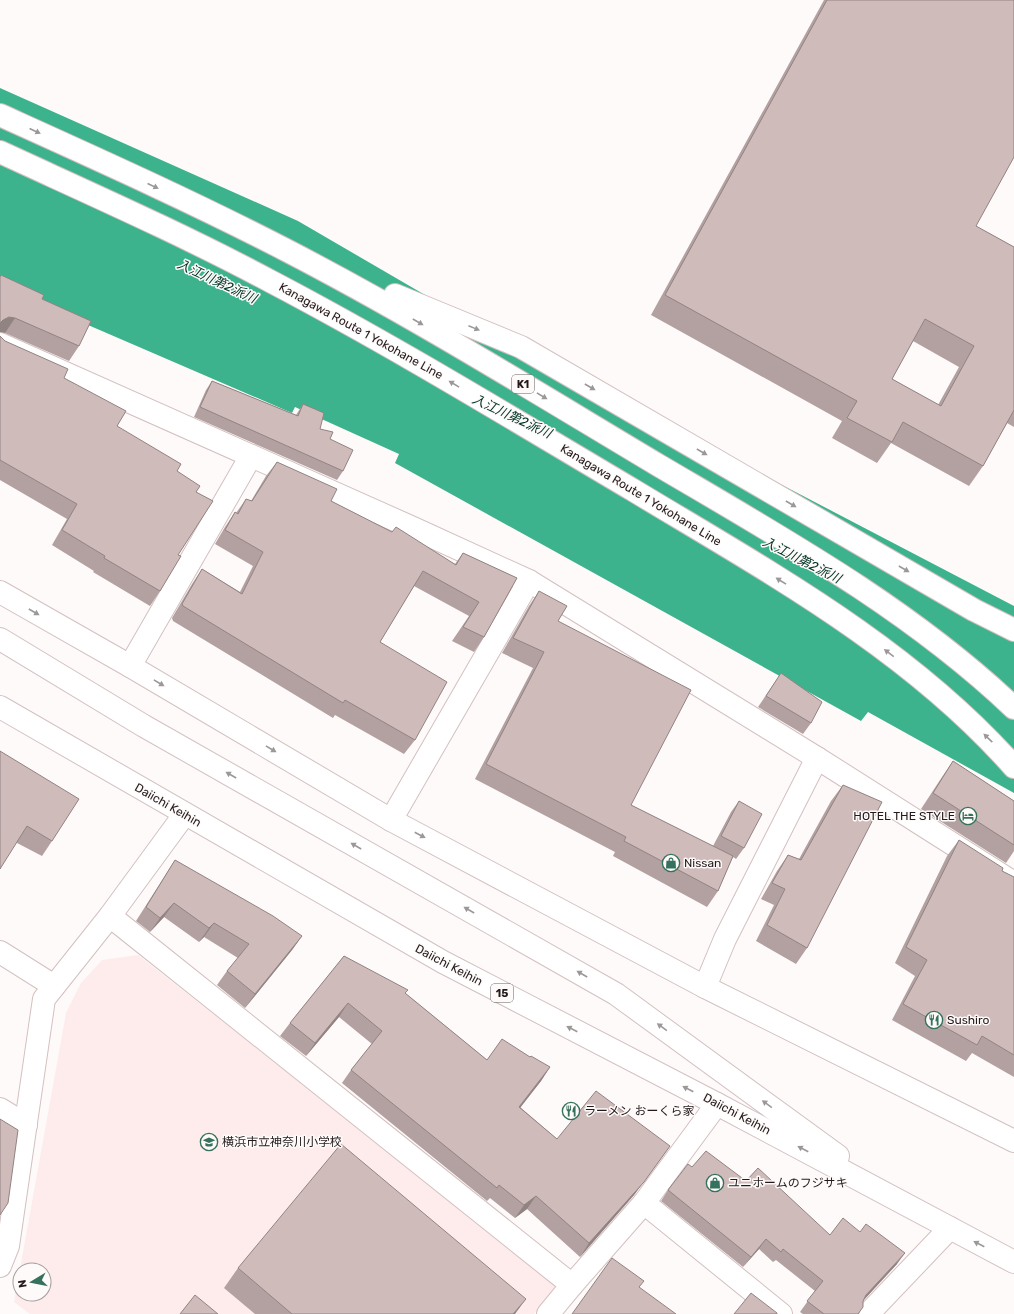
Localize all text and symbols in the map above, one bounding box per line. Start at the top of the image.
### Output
one-way arrow [30,128,41,134]
one-way arrow [148,183,159,189]
water label: 入江川第2派川 [175,256,261,307]
street label: Kanagawa Route 1 Yokohane Line [277,280,446,382]
one-way arrow [412,318,424,325]
one-way arrow [469,325,481,331]
road number: K1 [512,375,534,393]
one-way arrow [448,380,460,387]
one-way arrow [584,383,596,390]
water label: 入江川第2派川 [470,391,556,442]
one-way arrow [536,392,548,399]
street label: Kanagawa Route 1 Yokohane Line [558,441,724,549]
one-way arrow [696,449,708,456]
one-way arrow [785,500,797,507]
water label: 入江川第2派川 [760,534,845,587]
one-way arrow [898,565,909,572]
one-way arrow [775,577,787,584]
one-way arrow [28,608,40,615]
one-way arrow [884,649,895,657]
one-way arrow [153,680,165,687]
one-way arrow [983,733,993,743]
one-way arrow [265,746,277,753]
one-way arrow [225,772,237,779]
street label: Daiichi Keihin [132,780,204,830]
hotel icon: HOTEL THE STYLE [958,806,978,826]
place label: HOTEL THE STYLE [853,809,955,823]
one-way arrow [414,832,426,839]
one-way arrow [350,843,362,850]
shop icon: Nissan [661,853,681,873]
place label: Nissan [684,856,721,870]
one-way arrow [463,907,475,914]
street label: Daiichi Keihin [413,941,485,989]
one-way arrow [577,971,588,978]
road number: 15 [491,984,513,1002]
restaurant icon: Sushiro [924,1010,944,1030]
place label: Sushiro [947,1013,989,1027]
one-way arrow [657,1023,667,1031]
one-way arrow [567,1026,578,1033]
one-way arrow [682,1086,694,1092]
street label: Daiichi Keihin [701,1090,773,1138]
one-way arrow [762,1100,772,1108]
restaurant icon: ラーメン おーくら家 [561,1101,581,1121]
place label: ラーメン おーくら家 [584,1104,694,1118]
school or university icon: 横浜市立神奈川小学校 [199,1132,219,1152]
place label: 横浜市立神奈川小学校 [222,1135,342,1149]
one-way arrow [797,1146,809,1153]
shop icon: ユニホームのフジサキ [705,1173,725,1193]
place label: ユニホームのフジサキ [728,1176,848,1190]
one-way arrow [974,1240,985,1247]
north arrow [12,1262,52,1302]
text: N [16,1279,30,1289]

